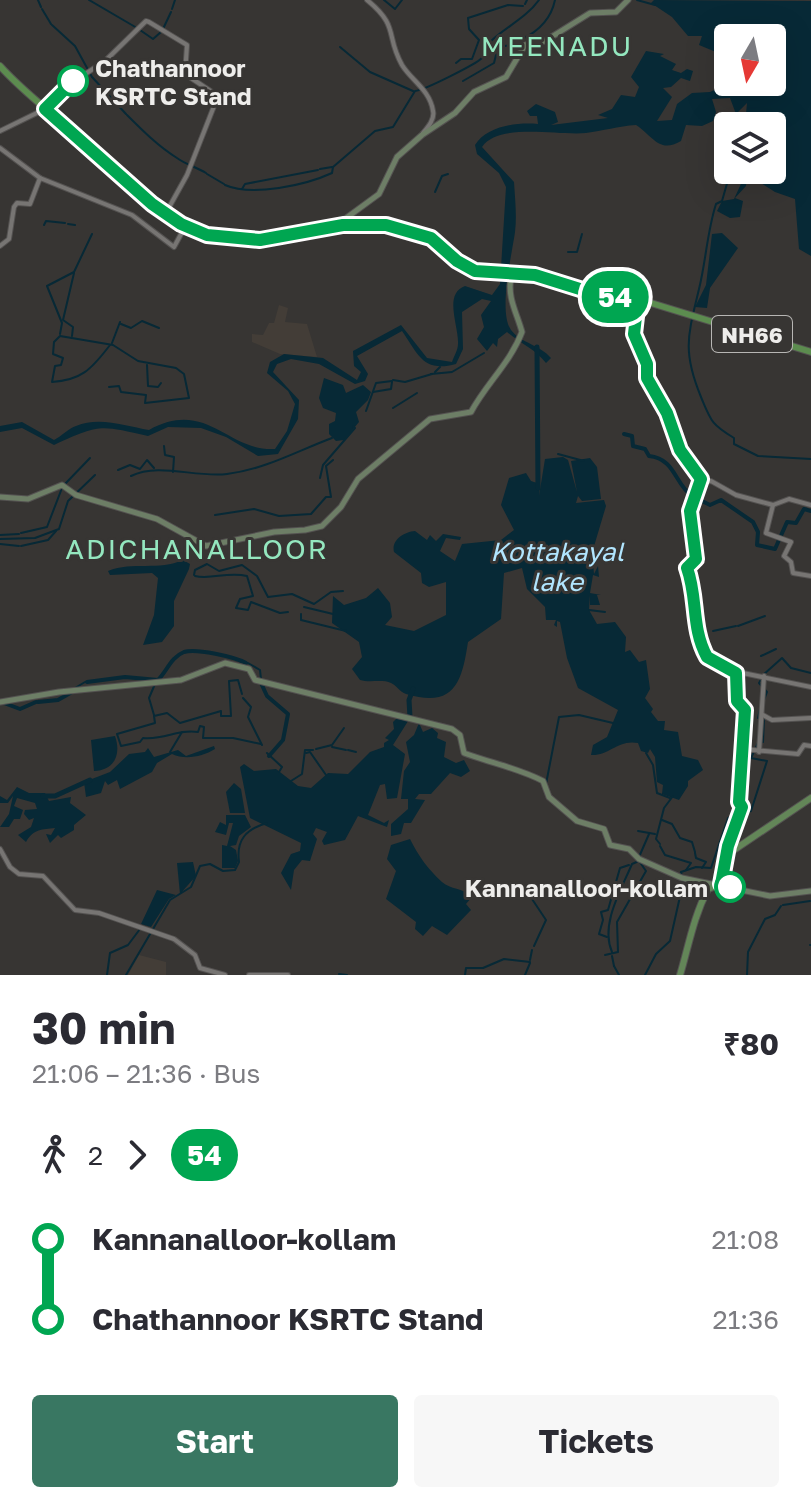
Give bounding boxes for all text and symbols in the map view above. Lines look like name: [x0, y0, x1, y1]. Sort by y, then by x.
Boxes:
north arrow: [714, 24, 786, 96]
map controls: [714, 24, 786, 184]
district label: MEENADU: [481, 29, 633, 62]
place label: Chathannoor KSRTC Stand: [95, 53, 251, 110]
marker: Chathannoor KSRTC Stand: [58, 66, 88, 96]
button: layers: [714, 112, 786, 184]
line badge: 54: [579, 271, 651, 323]
text: 54: [598, 280, 632, 313]
road number: NH66: [712, 316, 792, 352]
district label: ADICHANALLOOR: [65, 532, 329, 565]
water label: Kottakayal lake: [490, 536, 625, 597]
marker: Kannanalloor-kollam: [715, 872, 745, 902]
place label: Kannanalloor-kollam: [465, 873, 708, 902]
text: 30 min: [32, 1001, 176, 1054]
text: ₹80: [723, 1026, 779, 1062]
text: 21:06 – 21:36 · Bus: [32, 1058, 260, 1089]
icon: walk: [32, 1133, 76, 1177]
icon: forward: [115, 1133, 159, 1177]
text: 54: [187, 1138, 222, 1171]
text: 2: [88, 1140, 103, 1171]
text: Kannanalloor-kollam: [92, 1221, 396, 1257]
text: 21:08: [712, 1224, 779, 1255]
text: Chathannoor KSRTC Stand: [92, 1301, 484, 1337]
text: 21:36: [713, 1304, 779, 1335]
button: Start: [32, 1395, 398, 1487]
button: Tickets: [414, 1395, 779, 1487]

